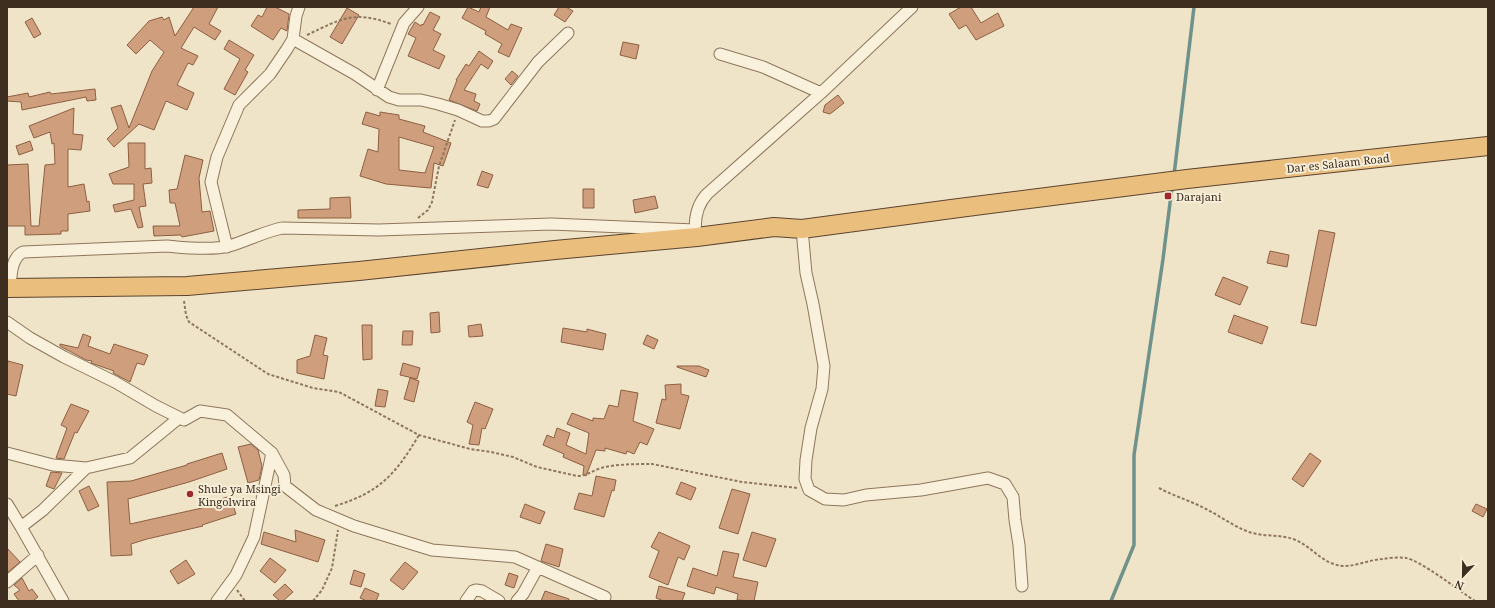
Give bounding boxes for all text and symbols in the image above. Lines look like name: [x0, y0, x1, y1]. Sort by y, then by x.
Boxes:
street label: Dar es Salaam Road: [1286, 150, 1391, 176]
place label: Darajani: [1176, 189, 1222, 204]
marker: Darajani: [1163, 191, 1173, 201]
place label: Shule ya Msingi Kingolwira: [198, 481, 281, 509]
marker: Shule ya Msingi Kingolwira: [185, 489, 195, 499]
north arrow: [1443, 556, 1483, 596]
text: N: [1452, 577, 1466, 594]

